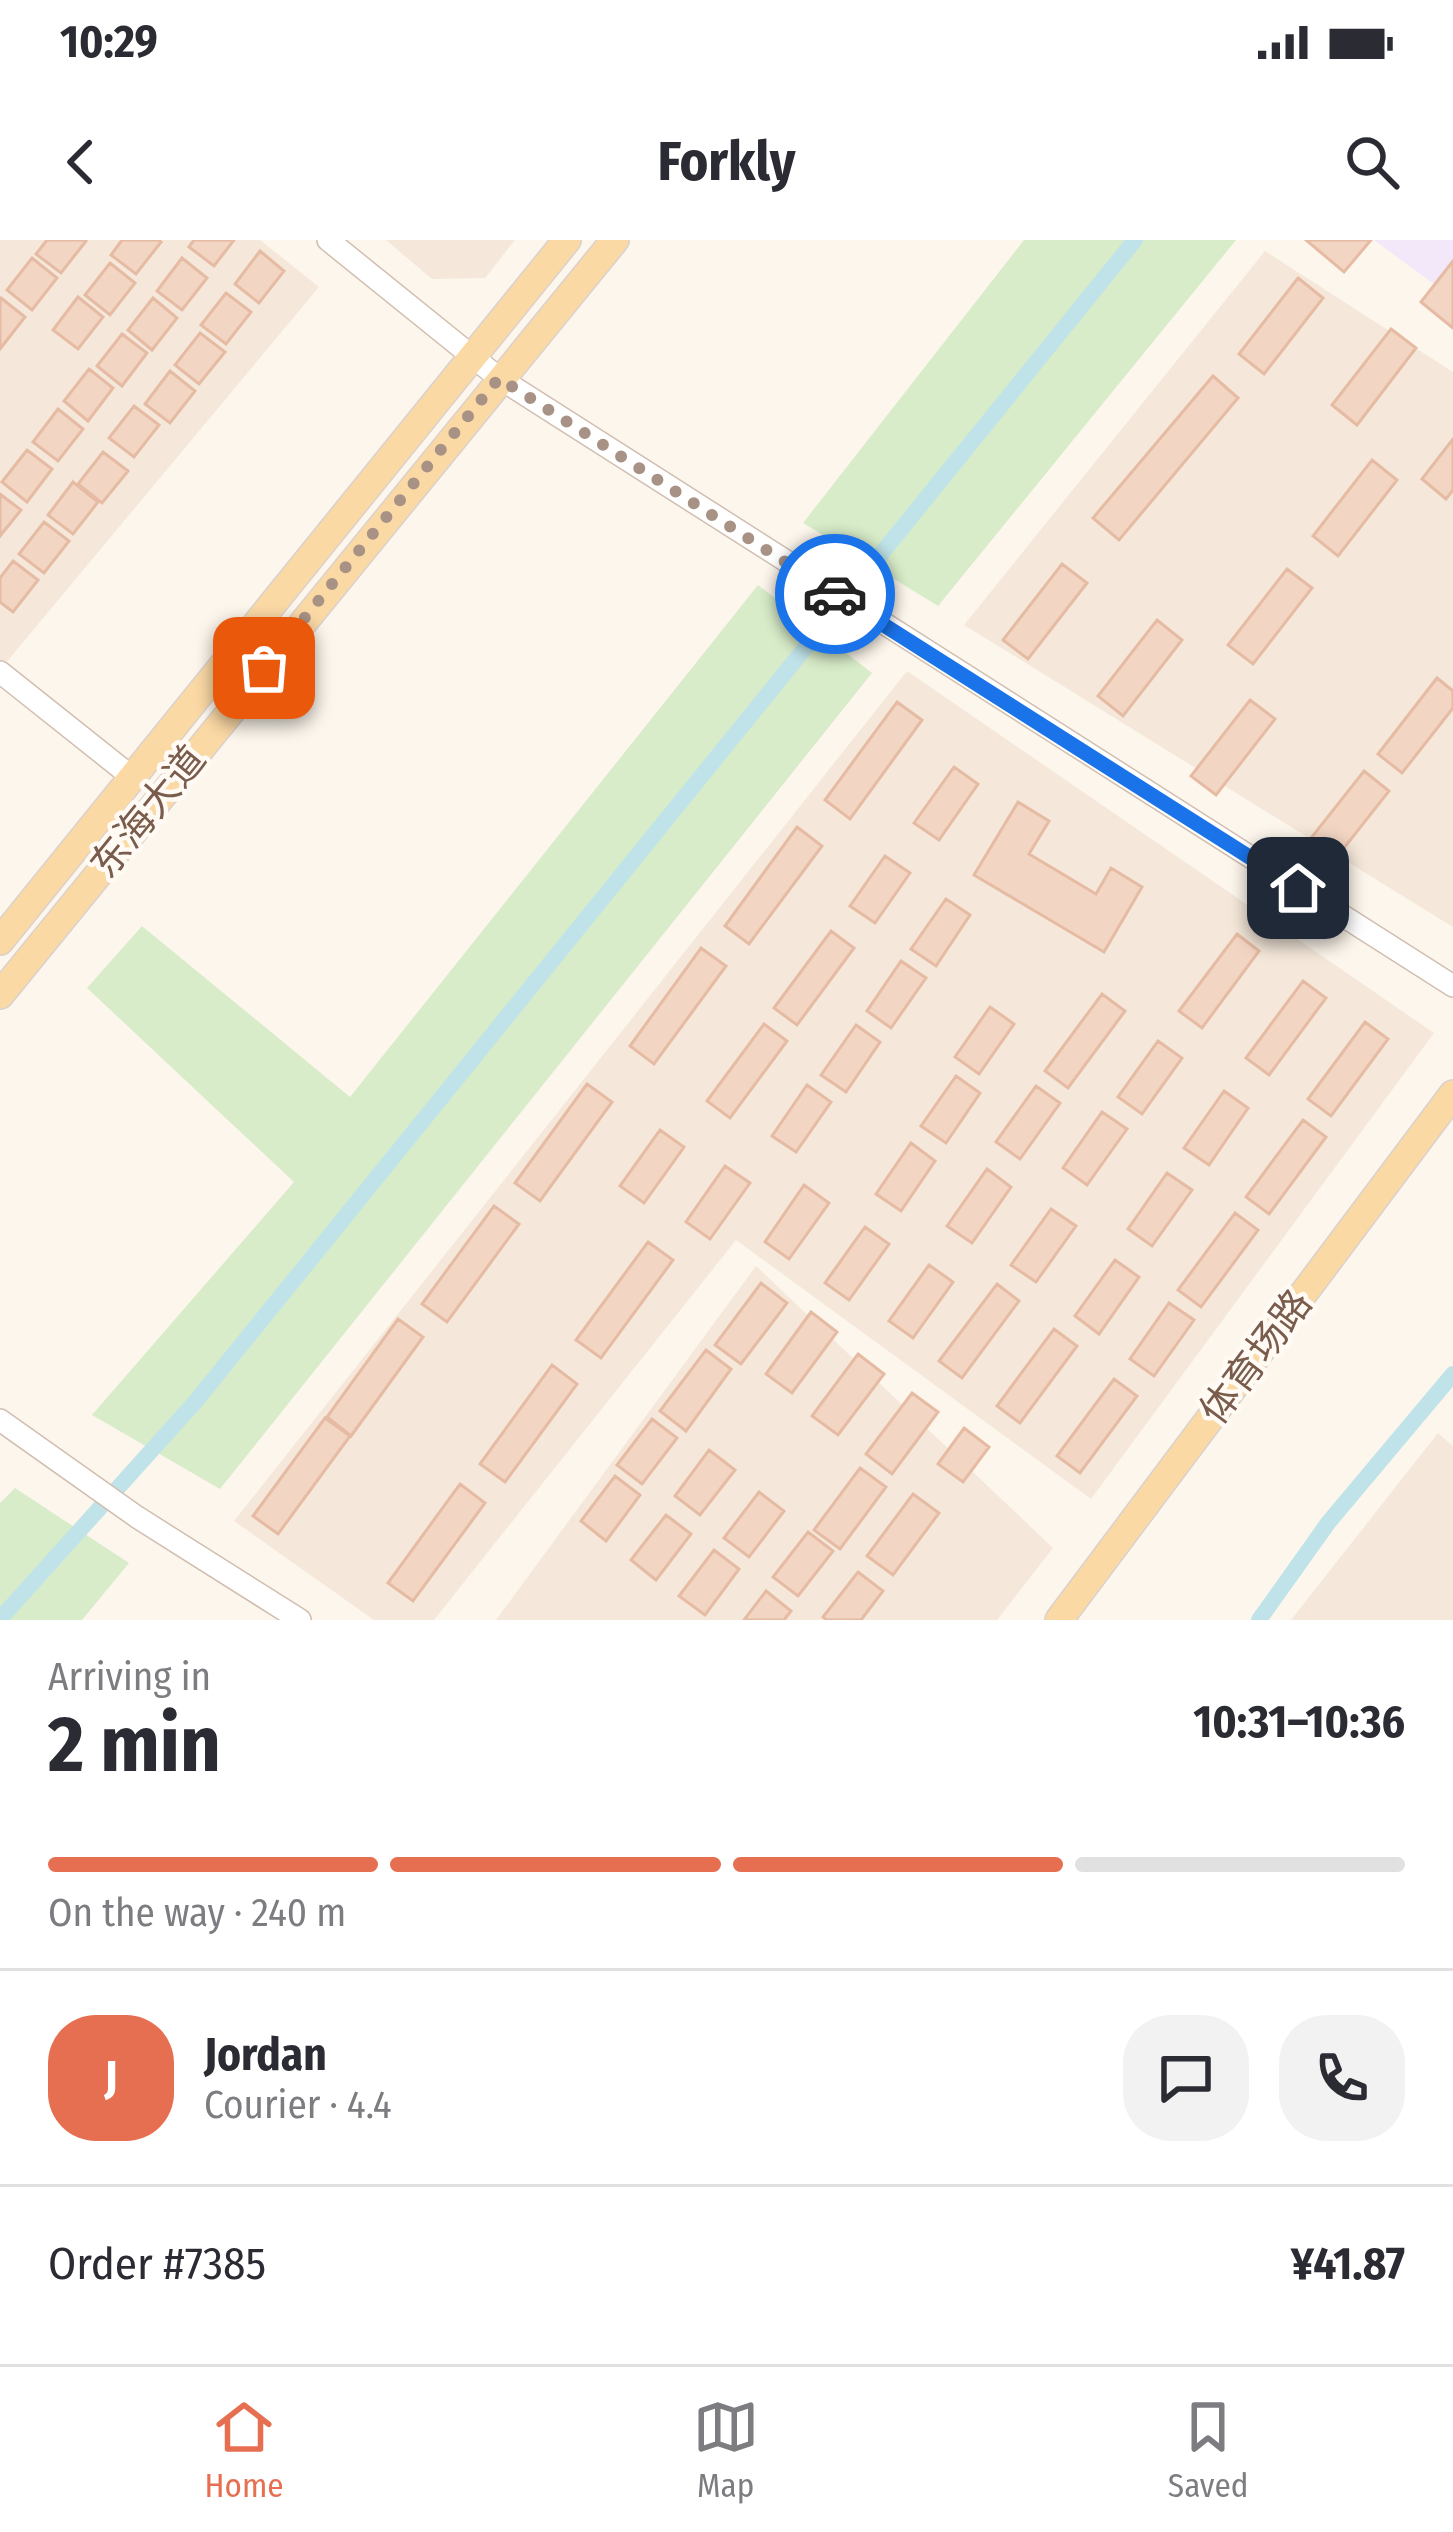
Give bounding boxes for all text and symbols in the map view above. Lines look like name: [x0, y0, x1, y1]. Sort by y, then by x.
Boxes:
text: 10:29: [60, 15, 158, 69]
icon: back: [48, 129, 114, 195]
icon: search: [1339, 129, 1405, 195]
text: Forkly: [658, 130, 795, 194]
courier: [775, 534, 895, 654]
icon: car: [802, 561, 868, 627]
pin: [213, 617, 315, 719]
icon: bag: [231, 635, 297, 701]
street label: 东海大道: [81, 737, 215, 887]
pin: [1247, 837, 1349, 939]
icon: home: [1265, 855, 1331, 921]
street label: 体育场路: [1191, 1281, 1321, 1433]
text: Arriving in: [48, 1654, 211, 1700]
text: 10:31–10:36: [1193, 1695, 1405, 1749]
text: 2 min: [48, 1698, 221, 1792]
text: On the way · 240 m: [48, 1890, 346, 1936]
button: chat: [1123, 2015, 1249, 2141]
button: phone: [1279, 2015, 1405, 2141]
text: Jordan: [204, 2028, 327, 2082]
text: J: [104, 2051, 118, 2105]
text: Courier · 4.4: [204, 2082, 392, 2128]
text: Order #7385: [48, 2237, 266, 2291]
text: ¥41.87: [1291, 2237, 1405, 2291]
tab: Home: [205, 2394, 284, 2506]
tab: Map: [693, 2394, 759, 2506]
tab: Saved: [1168, 2394, 1248, 2506]

